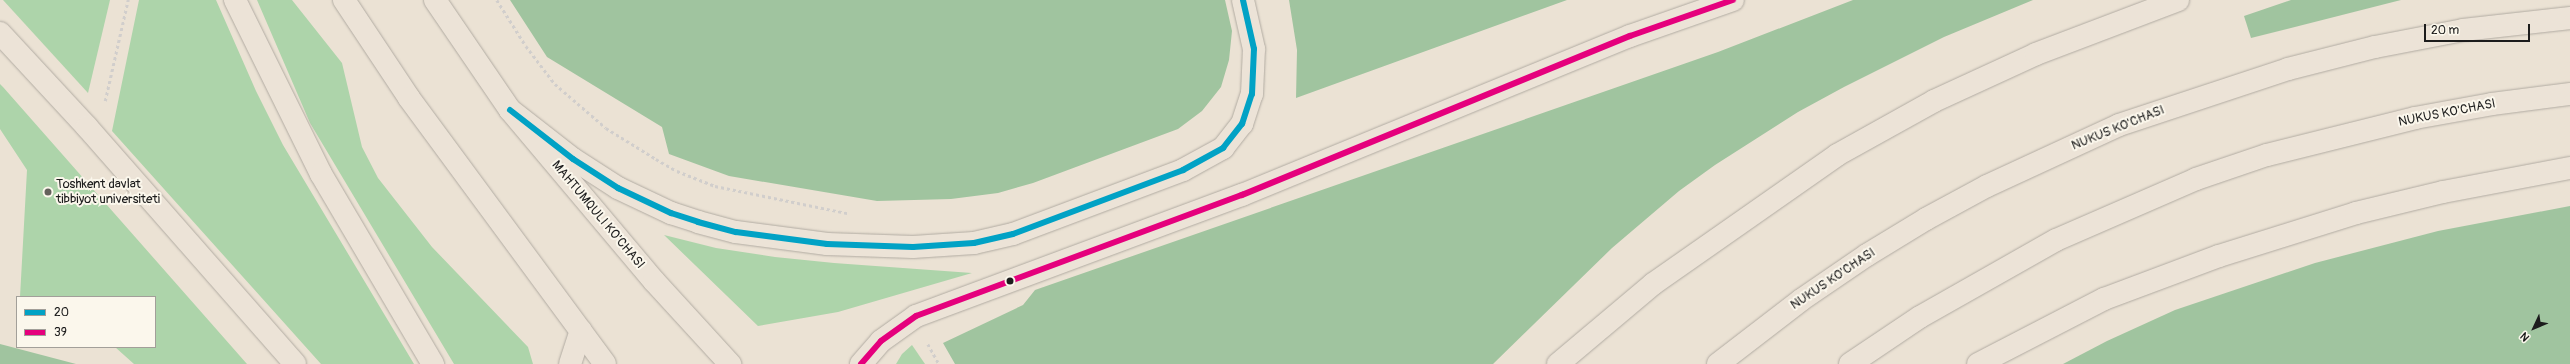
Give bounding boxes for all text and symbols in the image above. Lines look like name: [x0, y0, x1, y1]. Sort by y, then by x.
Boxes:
scale bar: [2426, 16, 2532, 42]
text: 20 m: [2431, 23, 2459, 38]
street label: NUKUS KO'CHASI: [2397, 96, 2497, 130]
street label: NUKUS KO'CHASI: [2069, 102, 2167, 154]
street label: MAHTUMQULI KO'CHASI: [548, 158, 648, 272]
place label: Toshkent davlat tibbiyot universiteti: [56, 177, 160, 208]
marker: Toshkent davlat tibbiyot universiteti: [43, 187, 53, 197]
street label: NUKUS KO'CHASI: [1788, 245, 1878, 313]
unlabelled marker: [1005, 276, 1015, 286]
legend: [16, 296, 156, 348]
text: 20: [54, 305, 69, 320]
north arrow: [2514, 308, 2554, 348]
text: 39: [54, 325, 67, 340]
text: N: [2518, 329, 2532, 344]

